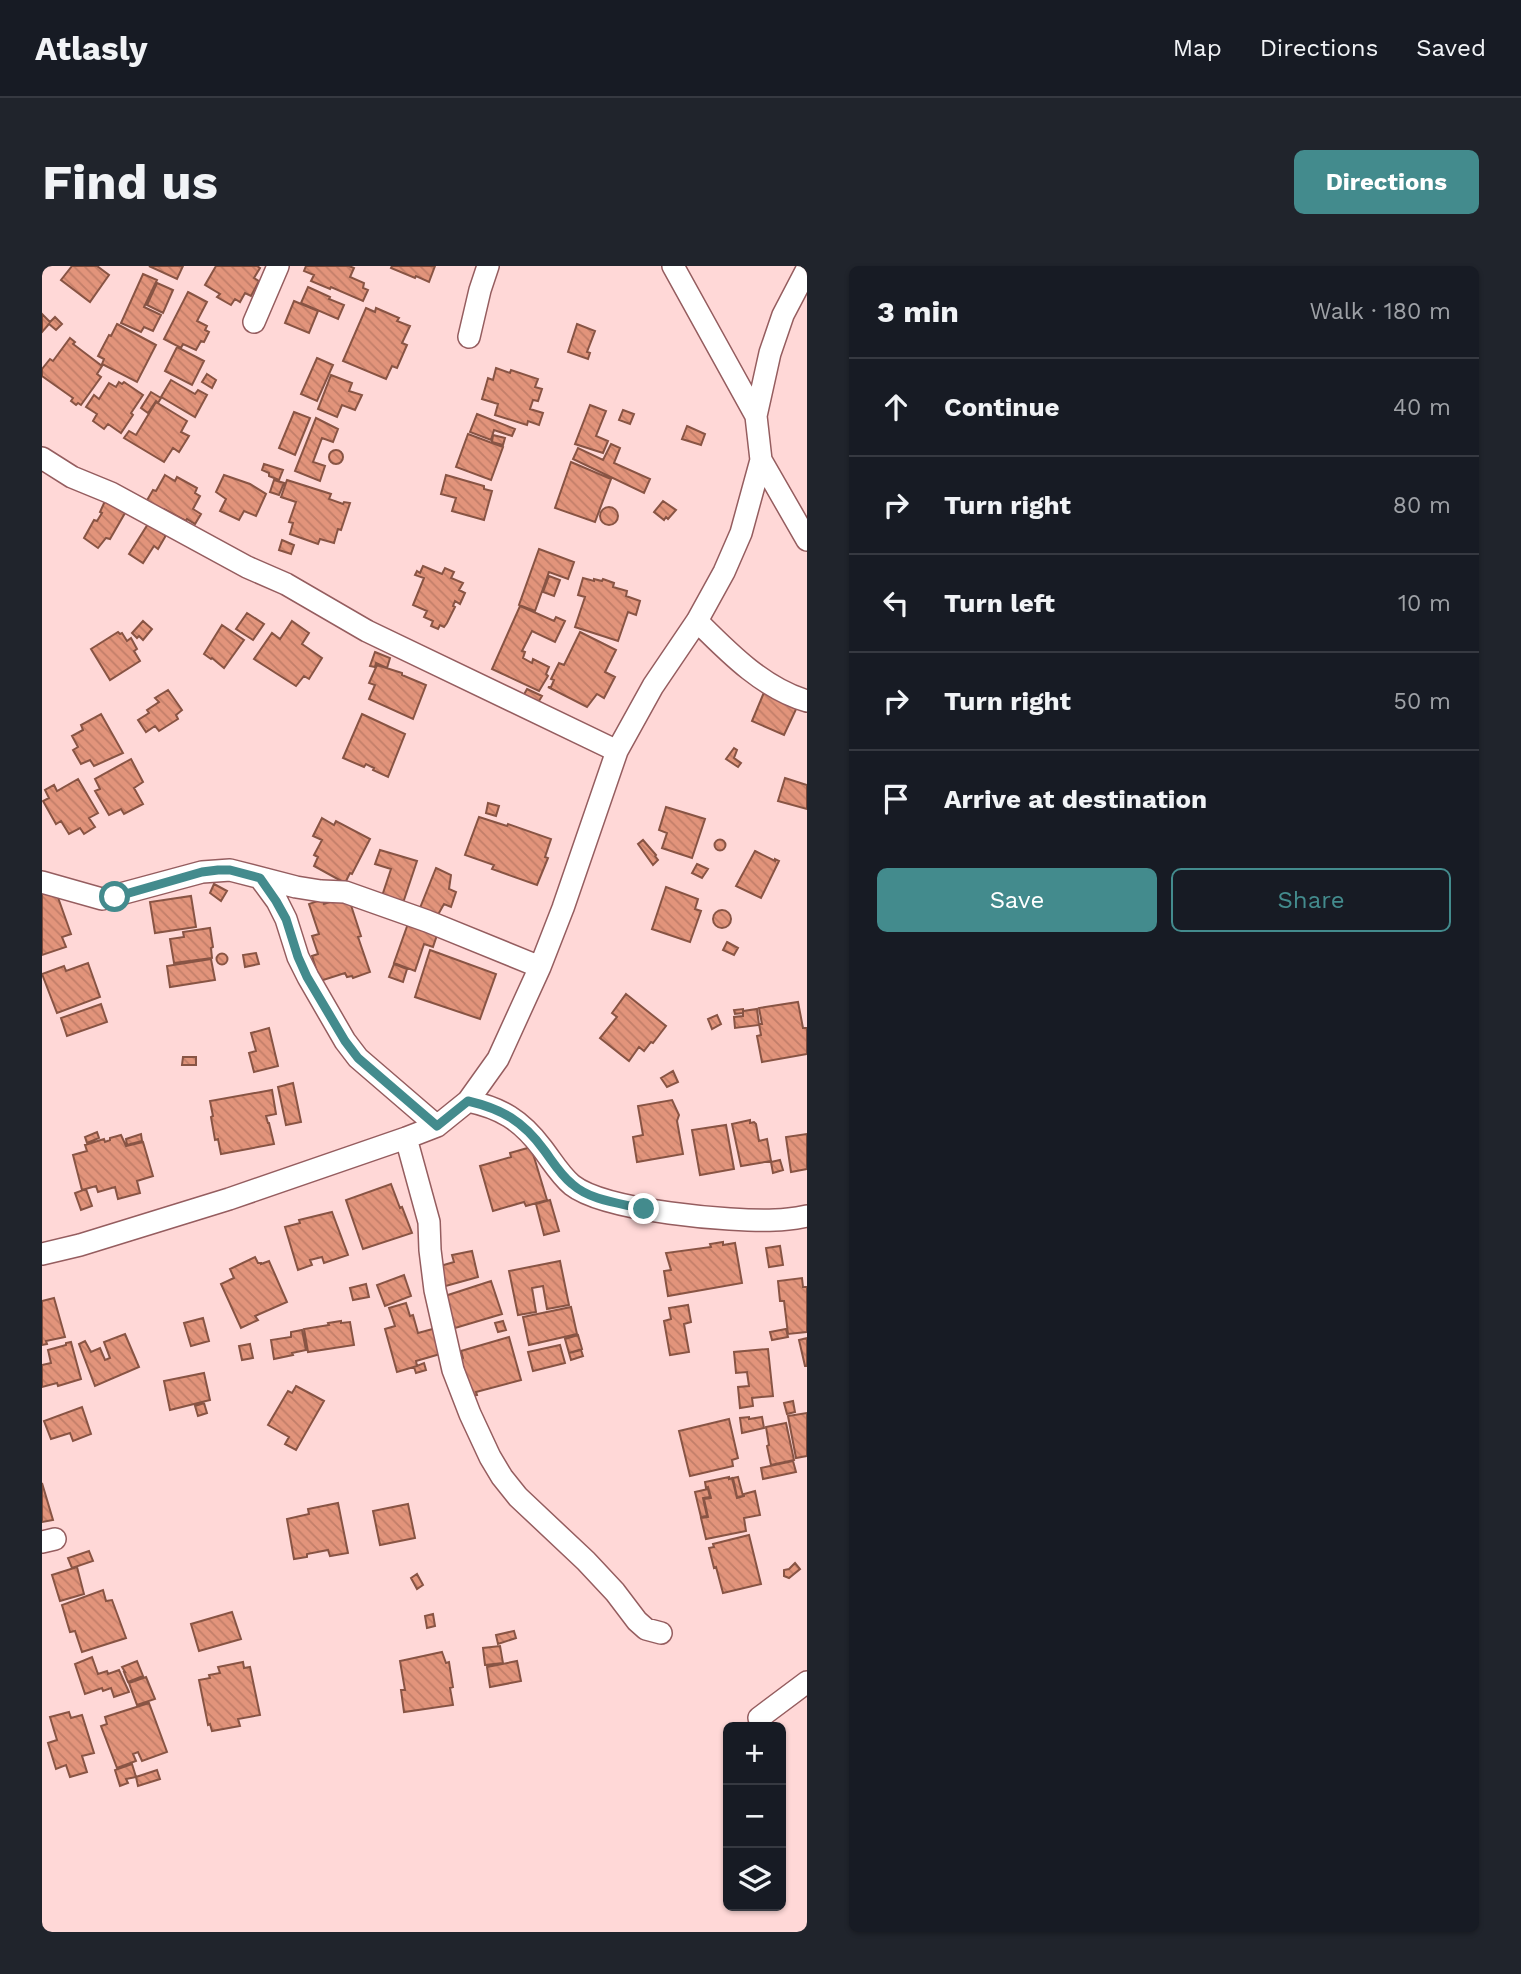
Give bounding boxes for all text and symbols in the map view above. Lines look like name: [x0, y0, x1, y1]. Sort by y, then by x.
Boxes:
text: Atlasly: [35, 29, 147, 68]
text: Map: [1173, 34, 1222, 62]
text: Directions: [1260, 34, 1378, 62]
text: Saved: [1416, 34, 1486, 62]
button: Directions: [1294, 150, 1479, 214]
text: Find us: [42, 153, 218, 211]
text: 3 min: [877, 294, 959, 329]
text: Walk · 180 m: [1310, 298, 1451, 325]
icon: ahead: [877, 388, 915, 426]
text: Continue: [944, 392, 1060, 422]
text: 40 m: [1393, 394, 1451, 421]
icon: right: [877, 486, 915, 524]
text: Turn right: [944, 490, 1071, 520]
text: 80 m: [1393, 492, 1451, 519]
icon: left: [877, 584, 915, 622]
text: Turn left: [944, 588, 1055, 618]
text: 10 m: [1398, 590, 1451, 617]
icon: right: [877, 682, 915, 720]
text: Turn right: [944, 686, 1071, 716]
text: 50 m: [1394, 688, 1451, 715]
icon: arrive: [877, 780, 915, 818]
text: Arrive at destination: [944, 784, 1207, 814]
button: Save: [877, 868, 1157, 932]
button: Share: [1171, 868, 1451, 932]
route start: [99, 881, 130, 912]
route end: [628, 1193, 659, 1224]
map controls: [723, 1722, 786, 1911]
button: +: [723, 1722, 786, 1785]
button: −: [723, 1785, 786, 1848]
button: layers: [723, 1848, 786, 1911]

